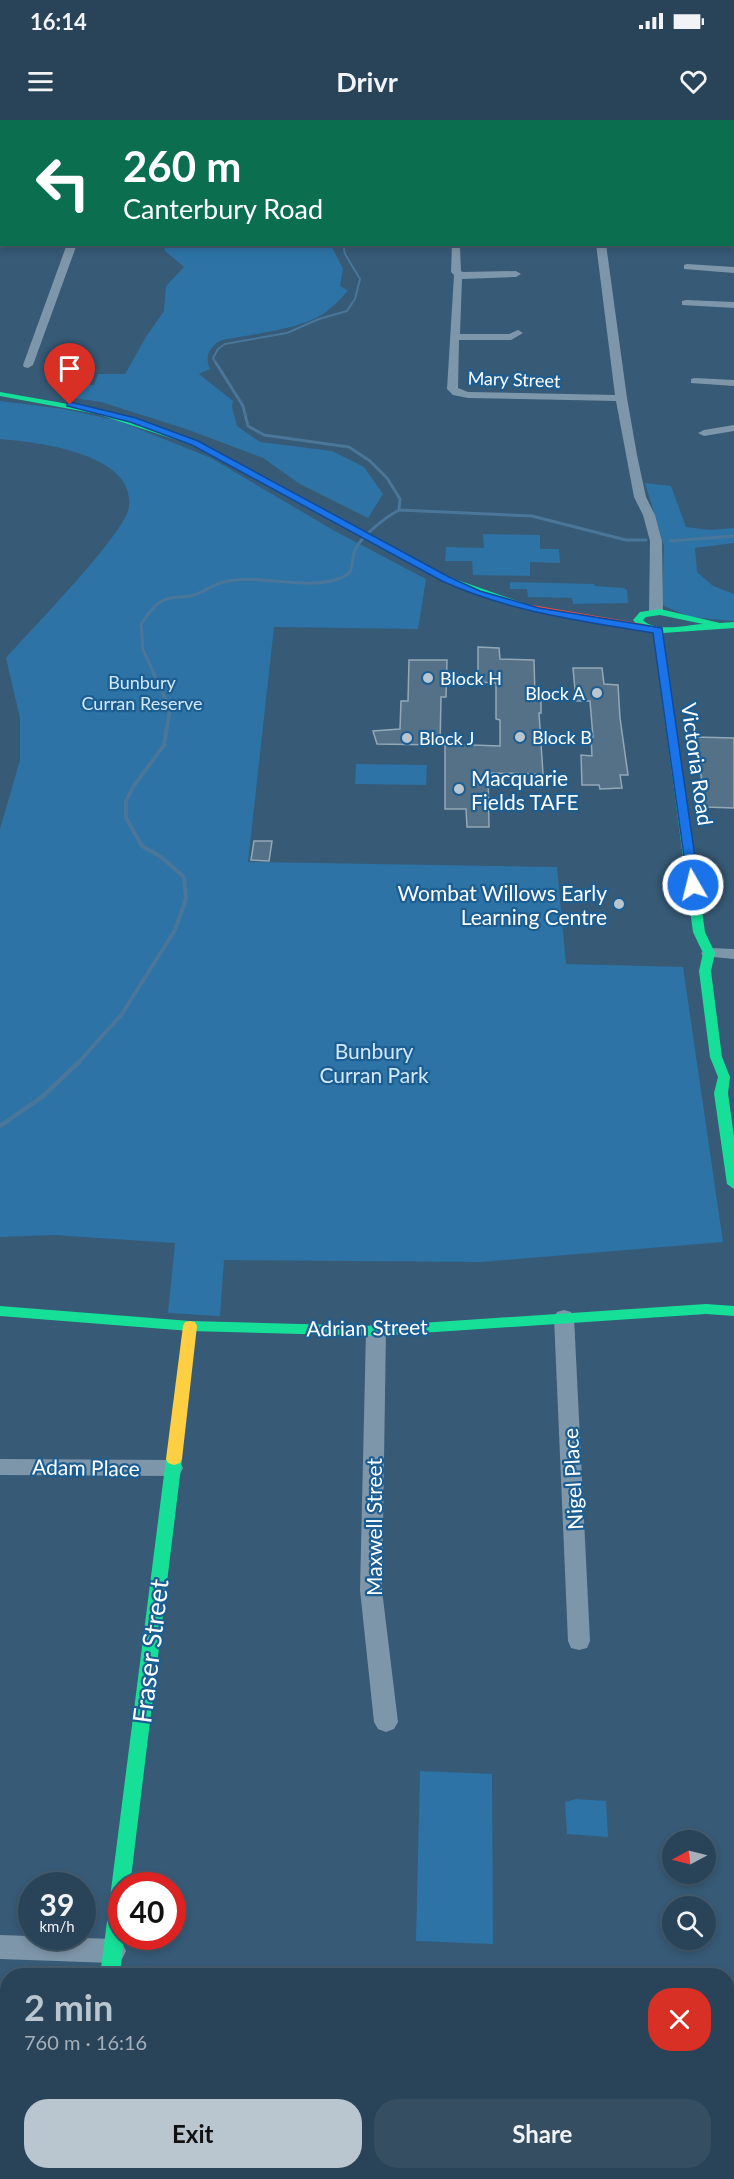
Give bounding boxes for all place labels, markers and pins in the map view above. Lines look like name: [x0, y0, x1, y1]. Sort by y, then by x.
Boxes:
pin: [44, 343, 95, 405]
place label: Block H: [440, 667, 502, 689]
marker: Block H: [421, 671, 435, 685]
place label: Block A: [525, 682, 586, 704]
marker: Block A: [590, 686, 604, 700]
place label: Block B: [532, 726, 592, 748]
place label: Block J: [419, 727, 474, 749]
marker: Block B: [513, 730, 527, 744]
marker: Block J: [400, 731, 414, 745]
place label: Macquarie Fields TAFE: [471, 765, 579, 814]
marker: Macquarie Fields TAFE: [452, 782, 466, 796]
place label: Wombat Willows Early Learning Centre: [397, 880, 607, 929]
marker: Wombat Willows Early Learning Centre: [612, 897, 626, 911]

